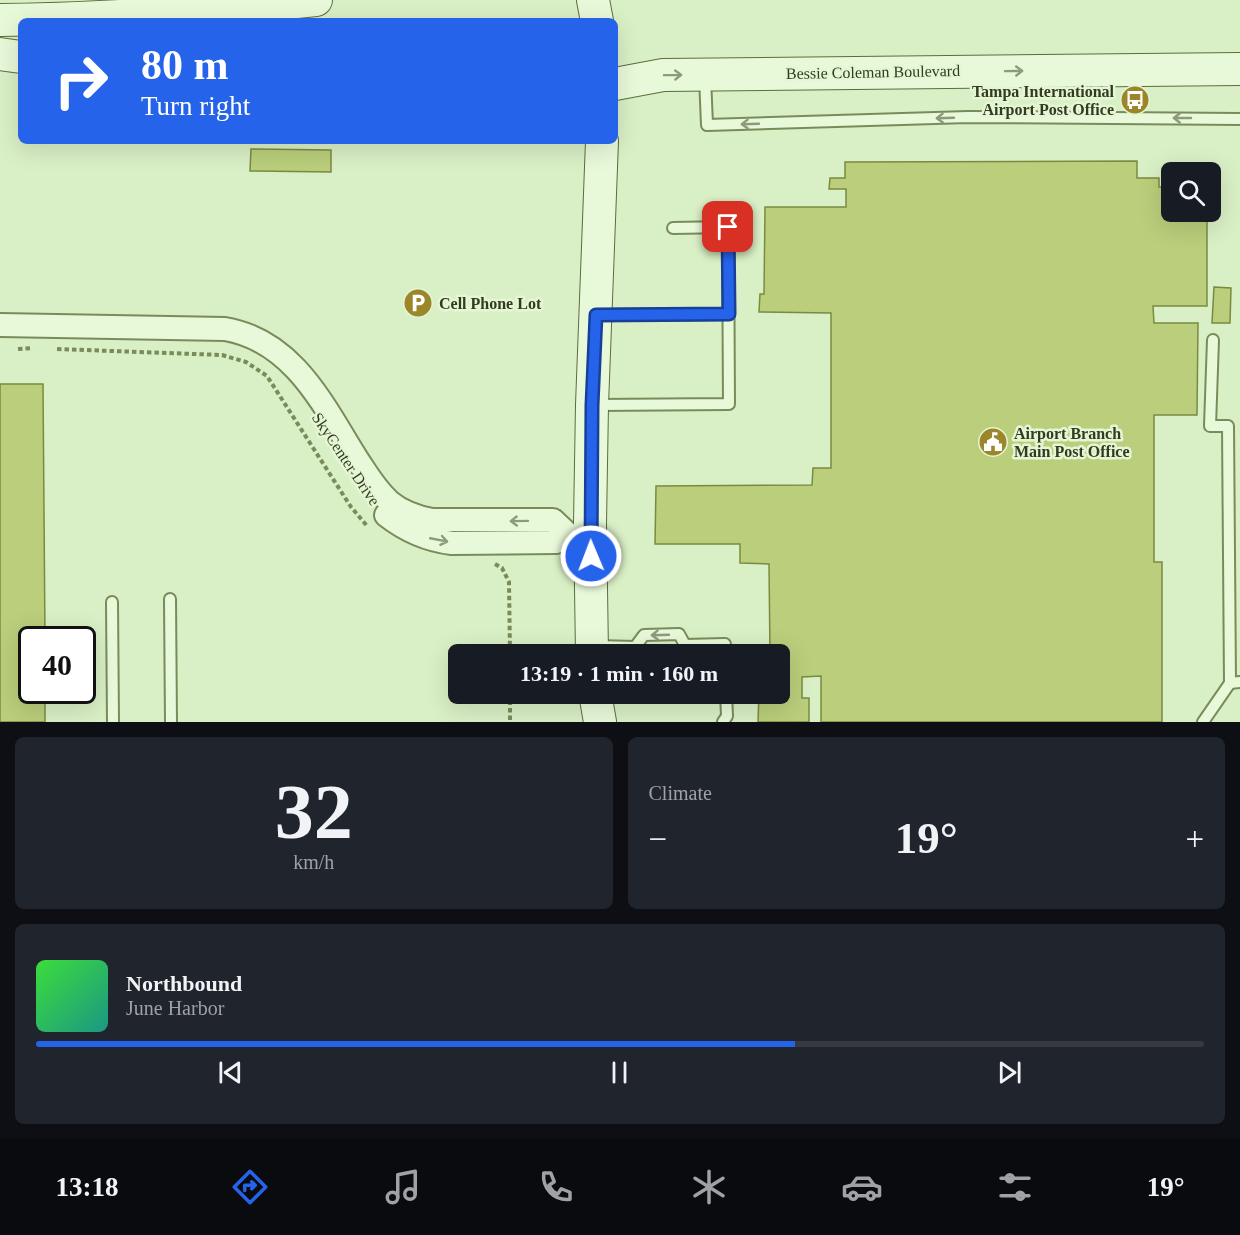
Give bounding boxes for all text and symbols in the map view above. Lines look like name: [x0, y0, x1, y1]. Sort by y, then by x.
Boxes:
icon: right: [42, 42, 120, 120]
text: 80 m: [141, 42, 229, 88]
street label: Bessie Coleman Boulevard: [786, 62, 960, 82]
one-way arrow: [1003, 65, 1023, 77]
one-way arrow: [662, 69, 682, 81]
place label: Tampa International Airport Post Office: [972, 83, 1115, 119]
bus stop icon: Tampa International Airport Post Office: [1119, 84, 1151, 116]
text: Turn right: [141, 91, 250, 121]
one-way arrow: [935, 112, 955, 123]
one-way arrow: [1172, 113, 1192, 124]
one-way arrow: [740, 118, 760, 130]
map controls: [1161, 162, 1221, 222]
button: search: [1161, 162, 1221, 222]
pin: [702, 201, 753, 252]
icon: arrive: [711, 210, 744, 243]
parking icon: Cell Phone Lot: [402, 287, 434, 319]
place label: Cell Phone Lot: [439, 295, 542, 312]
street label: SkyCenter Drive: [308, 409, 383, 509]
place label: Airport Branch Main Post Office: [1014, 425, 1130, 460]
public building icon: Airport Branch Main Post Office: [977, 426, 1009, 458]
one-way arrow: [510, 515, 530, 526]
position arrow: [559, 524, 623, 588]
one-way arrow: [429, 535, 448, 546]
speed limit sign: 40: [18, 626, 96, 704]
one-way arrow: [651, 629, 671, 640]
text: 13:19 · 1 min · 160 m: [520, 661, 718, 686]
text: 32: [275, 768, 353, 855]
text: Climate: [649, 782, 712, 804]
text: 19°: [895, 813, 958, 863]
text: −: [649, 821, 667, 857]
text: +: [1185, 821, 1204, 857]
text: km/h: [293, 851, 334, 873]
text: Northbound: [126, 971, 242, 996]
text: June Harbor: [126, 997, 224, 1019]
icon: previous: [214, 1056, 247, 1089]
icon: pause: [603, 1056, 636, 1089]
icon: next: [993, 1056, 1026, 1089]
icon: directions: [229, 1166, 271, 1208]
icon: music: [382, 1166, 424, 1208]
icon: phone: [535, 1166, 577, 1208]
icon: climate: [688, 1166, 730, 1208]
icon: car: [841, 1166, 883, 1208]
icon: filters: [994, 1166, 1036, 1208]
text: 13:18: [55, 1172, 118, 1202]
text: 19°: [1147, 1172, 1184, 1202]

